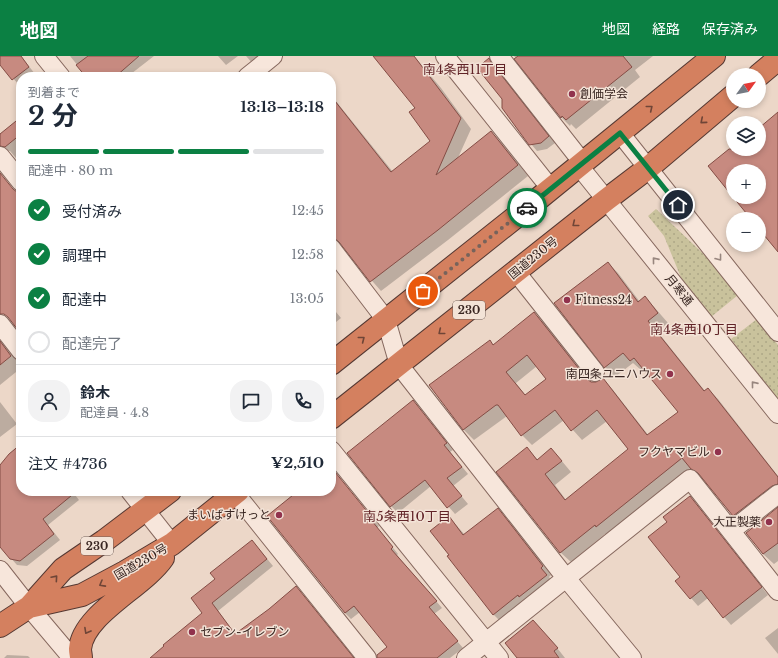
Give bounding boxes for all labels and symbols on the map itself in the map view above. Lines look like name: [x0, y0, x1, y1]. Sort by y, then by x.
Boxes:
district label: 南4条西11丁目: [423, 61, 507, 78]
north arrow: [726, 68, 766, 108]
place label: 創価学会: [580, 86, 628, 101]
marker: 創価学会: [567, 89, 577, 99]
one-way arrow: [646, 106, 653, 113]
one-way arrow: [700, 117, 708, 124]
courier: [507, 188, 547, 228]
pin: [661, 188, 695, 222]
one-way arrow: [573, 220, 580, 227]
street label: 国道230号: [505, 233, 560, 282]
one-way arrow: [715, 253, 722, 260]
one-way arrow: [653, 258, 660, 265]
street label: 月寒通: [662, 271, 697, 308]
pin: [406, 274, 440, 308]
place label: Fitness24: [575, 292, 632, 307]
marker: Fitness24: [562, 295, 572, 305]
road number: 230: [453, 301, 485, 319]
district label: 南4条西10丁目: [650, 321, 738, 338]
one-way arrow: [438, 327, 445, 334]
one-way arrow: [357, 337, 364, 344]
place label: 南四条ユニハウス: [566, 366, 662, 381]
marker: 南四条ユニハウス: [665, 369, 675, 379]
one-way arrow: [751, 381, 758, 388]
place label: フクヤマビル: [638, 444, 710, 459]
marker: フクヤマビル: [713, 447, 723, 457]
place label: まいばすけっと: [187, 507, 271, 522]
district label: 南5条西10丁目: [363, 508, 451, 525]
marker: まいばすけっと: [274, 510, 284, 520]
place label: 大正製薬: [713, 514, 761, 529]
marker: 大正製薬: [764, 517, 774, 527]
road number: 230: [81, 537, 113, 555]
street label: 国道230号: [111, 540, 170, 583]
one-way arrow: [50, 575, 57, 582]
one-way arrow: [99, 580, 106, 587]
place label: セブン-イレブン: [200, 624, 290, 639]
one-way arrow: [84, 627, 92, 634]
marker: セブン-イレブン: [187, 627, 197, 637]

